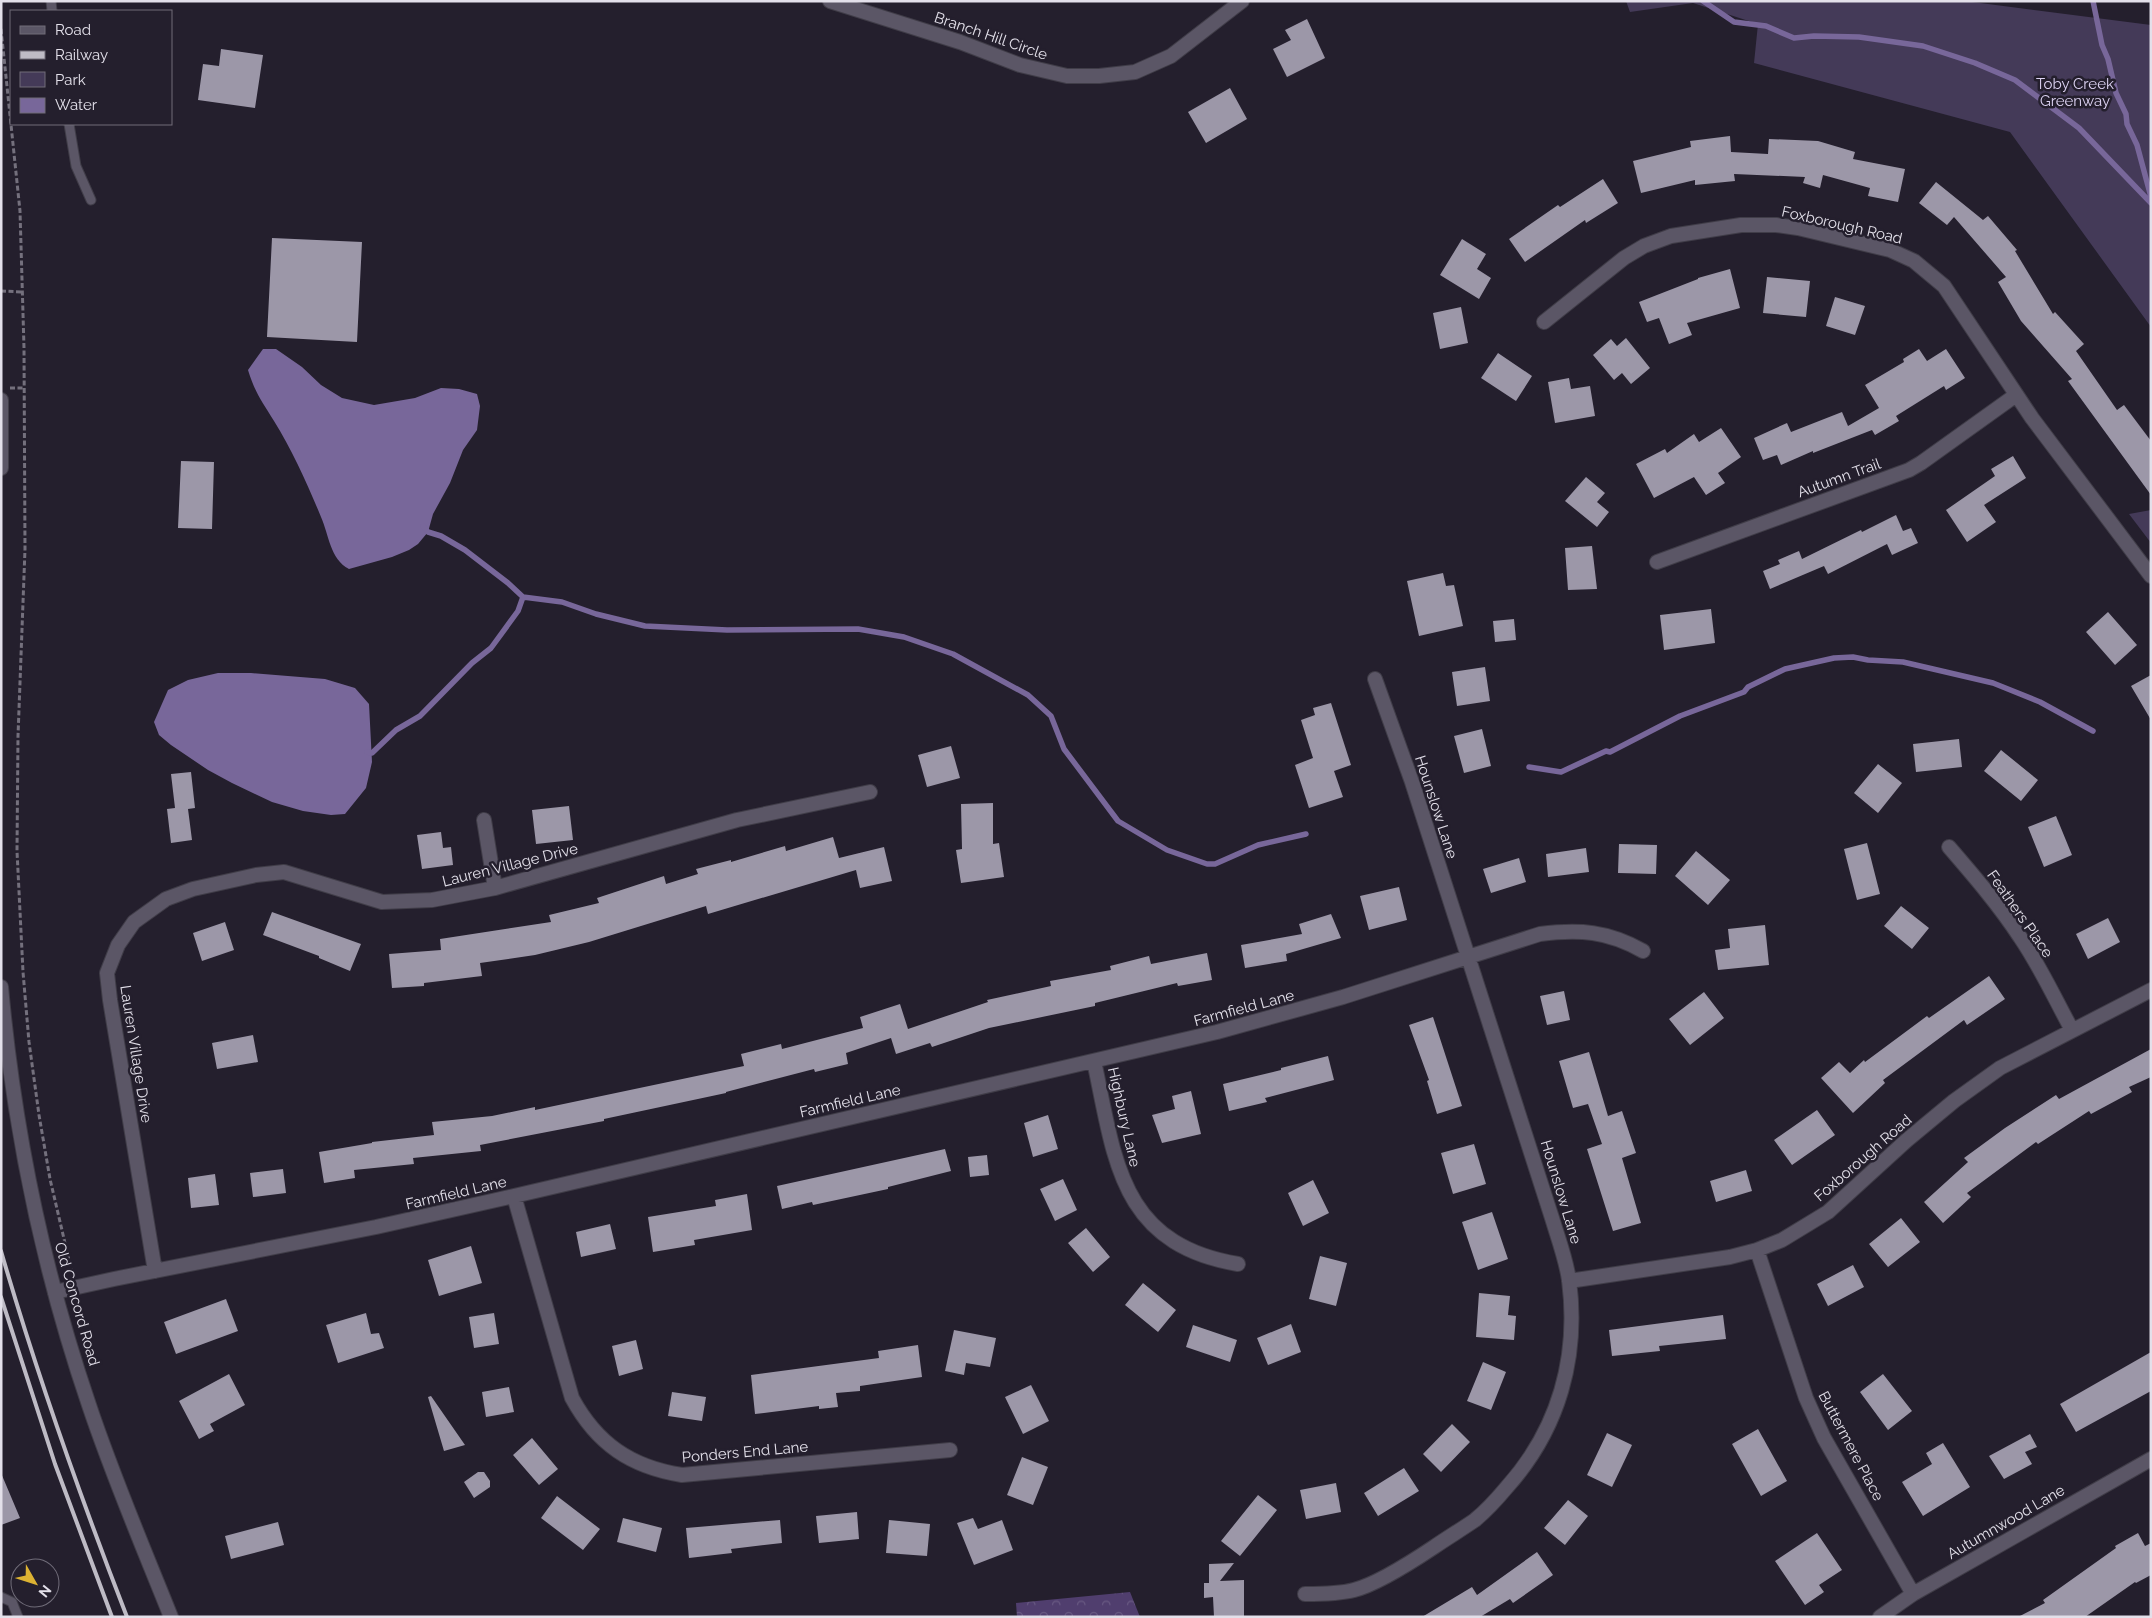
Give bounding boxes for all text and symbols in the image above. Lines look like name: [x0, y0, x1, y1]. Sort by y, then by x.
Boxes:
street label: Branch Hill Circle: [932, 8, 1050, 64]
legend: [10, 10, 172, 125]
text: Road: [55, 21, 91, 39]
text: Railway: [55, 46, 108, 64]
text: Park: [55, 71, 86, 89]
park label: Toby Creek Greenway: [2036, 75, 2114, 110]
text: Water: [55, 96, 98, 114]
street label: Foxborough Road: [1780, 202, 1904, 248]
street label: Autumn Trail: [1795, 454, 1884, 501]
street label: Hounslow Lane: [1411, 753, 1461, 861]
street label: Lauren Village Drive: [440, 839, 580, 891]
street label: Feathers Place: [1983, 867, 2057, 961]
street label: Lauren Village Drive: [116, 984, 156, 1124]
street label: Farmfield Lane: [1192, 986, 1296, 1030]
street label: Highbury Lane: [1104, 1065, 1144, 1169]
street label: Farmfield Lane: [798, 1081, 902, 1121]
street label: Foxborough Road: [1811, 1111, 1915, 1205]
street label: Hounslow Lane: [1537, 1138, 1585, 1246]
street label: Farmfield Lane: [404, 1173, 508, 1213]
street label: Old Concord Road: [51, 1240, 103, 1368]
street label: Buttermere Place: [1814, 1388, 1888, 1504]
street label: Ponders End Lane: [681, 1437, 809, 1466]
street label: Autumnwood Lane: [1944, 1481, 2068, 1563]
north arrow: [10, 1558, 60, 1608]
text: N: [36, 1582, 55, 1600]

